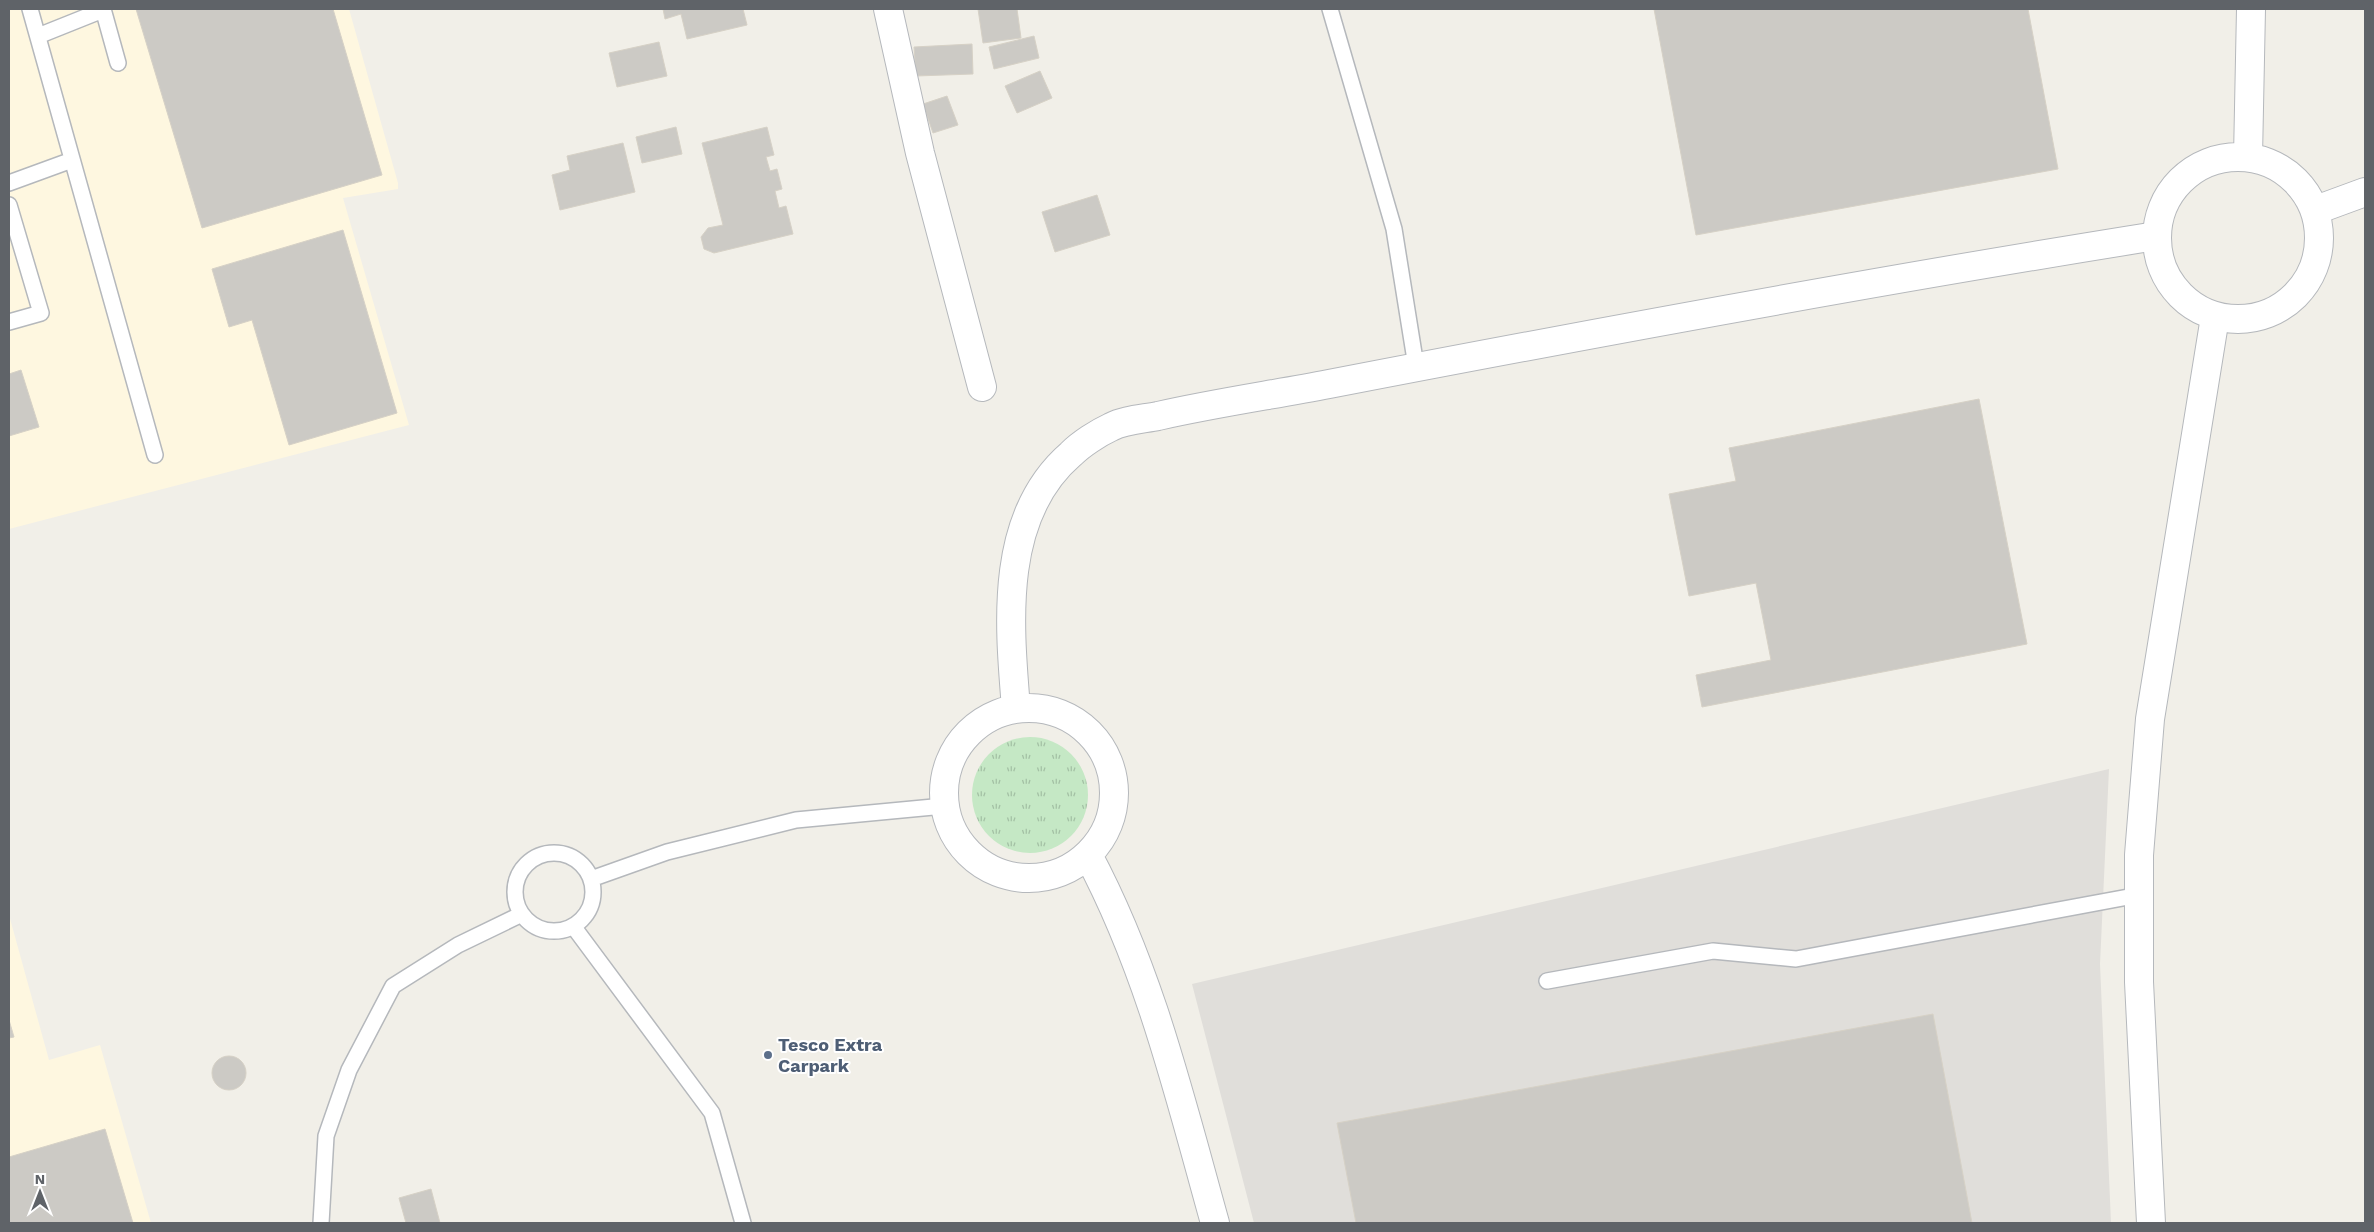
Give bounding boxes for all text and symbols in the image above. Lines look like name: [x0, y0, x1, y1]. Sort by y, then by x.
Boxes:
place label: Tesco Extra Carpark: [778, 1034, 883, 1076]
marker: Tesco Extra Carpark: [762, 1049, 774, 1061]
north arrow: [15, 1167, 65, 1217]
text: N: [35, 1171, 45, 1187]

